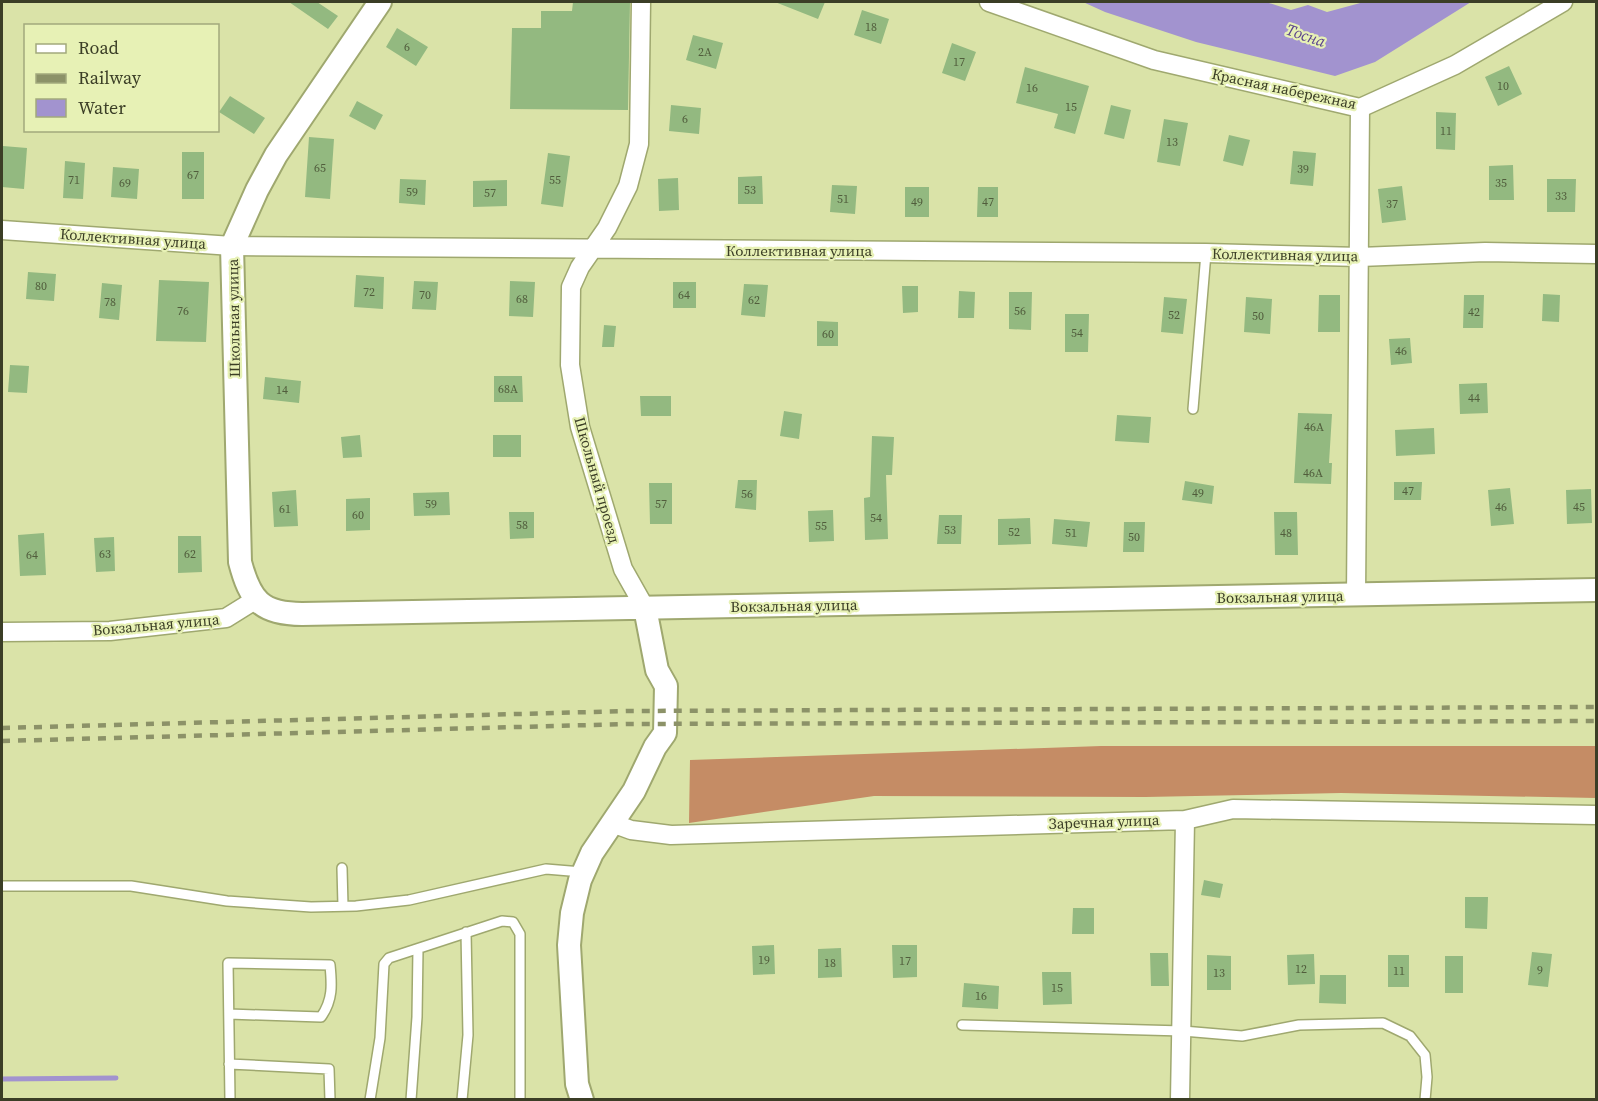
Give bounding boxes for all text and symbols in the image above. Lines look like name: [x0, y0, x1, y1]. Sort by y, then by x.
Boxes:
water label: Тосна: [1283, 18, 1329, 52]
house number: 18: [865, 19, 877, 35]
legend: [24, 24, 219, 132]
text: Road: [78, 35, 119, 60]
house number: 6: [404, 39, 410, 55]
house number: 2А: [698, 44, 712, 60]
house number: 17: [953, 54, 965, 70]
street label: Красная набережная: [1210, 63, 1358, 114]
text: Railway: [78, 65, 142, 90]
house number: 10: [1497, 78, 1509, 94]
house number: 16: [1026, 80, 1038, 96]
text: Water: [78, 95, 126, 120]
house number: 15: [1065, 99, 1077, 115]
house number: 6: [682, 111, 688, 127]
house number: 11: [1440, 123, 1452, 139]
house number: 13: [1166, 134, 1178, 150]
house number: 65: [314, 160, 326, 176]
house number: 39: [1297, 161, 1309, 177]
house number: 67: [187, 167, 199, 183]
house number: 71: [68, 172, 80, 188]
house number: 55: [549, 172, 561, 188]
house number: 69: [119, 175, 131, 191]
house number: 35: [1495, 175, 1507, 191]
house number: 53: [744, 182, 756, 198]
house number: 59: [406, 184, 418, 200]
house number: 57: [484, 185, 496, 201]
house number: 33: [1555, 188, 1567, 204]
house number: 51: [837, 191, 849, 207]
house number: 49: [911, 194, 923, 210]
house number: 47: [982, 194, 994, 210]
house number: 37: [1386, 196, 1398, 212]
street label: Коллективная улица: [59, 223, 207, 254]
street label: Коллективная улица: [726, 240, 872, 261]
street label: Коллективная улица: [1212, 243, 1359, 266]
street label: Школьная улица: [222, 258, 245, 377]
house number: 80: [35, 278, 47, 294]
house number: 72: [363, 284, 375, 300]
house number: 70: [419, 287, 431, 303]
house number: 64: [678, 287, 690, 303]
house number: 68: [516, 291, 528, 307]
house number: 62: [748, 292, 760, 308]
house number: 78: [104, 294, 116, 310]
house number: 76: [177, 303, 189, 319]
house number: 56: [1014, 303, 1026, 319]
house number: 42: [1468, 304, 1480, 320]
house number: 52: [1168, 307, 1180, 323]
house number: 50: [1252, 308, 1264, 324]
house number: 54: [1071, 325, 1083, 341]
house number: 60: [822, 326, 834, 342]
house number: 46: [1395, 343, 1407, 359]
house number: 68А: [498, 381, 518, 397]
house number: 14: [276, 382, 288, 398]
house number: 44: [1468, 390, 1480, 406]
street label: Школьный проезд: [569, 414, 626, 546]
house number: 46А: [1304, 419, 1324, 435]
house number: 46А: [1303, 465, 1323, 481]
house number: 47: [1402, 483, 1414, 499]
house number: 49: [1192, 485, 1204, 501]
house number: 56: [741, 486, 753, 502]
house number: 59: [425, 496, 437, 512]
house number: 57: [655, 496, 667, 512]
house number: 46: [1495, 499, 1507, 515]
house number: 45: [1573, 499, 1585, 515]
house number: 61: [279, 501, 291, 517]
house number: 60: [352, 507, 364, 523]
house number: 54: [870, 510, 882, 526]
house number: 58: [516, 517, 528, 533]
house number: 55: [815, 518, 827, 534]
house number: 53: [944, 522, 956, 538]
house number: 52: [1008, 524, 1020, 540]
house number: 51: [1065, 525, 1077, 541]
house number: 48: [1280, 525, 1292, 541]
house number: 50: [1128, 529, 1140, 545]
house number: 63: [99, 546, 111, 562]
house number: 62: [184, 546, 196, 562]
house number: 64: [26, 547, 38, 563]
street label: Вокзальная улица: [1216, 585, 1344, 608]
street label: Вокзальная улица: [730, 594, 858, 617]
street label: Вокзальная улица: [92, 608, 221, 641]
street label: Заречная улица: [1048, 809, 1160, 834]
house number: 19: [758, 952, 770, 968]
house number: 17: [899, 953, 911, 969]
house number: 18: [824, 955, 836, 971]
house number: 12: [1295, 961, 1307, 977]
house number: 9: [1537, 962, 1543, 978]
house number: 11: [1393, 963, 1405, 979]
house number: 13: [1213, 965, 1225, 981]
house number: 15: [1051, 980, 1063, 996]
house number: 16: [975, 988, 987, 1004]

